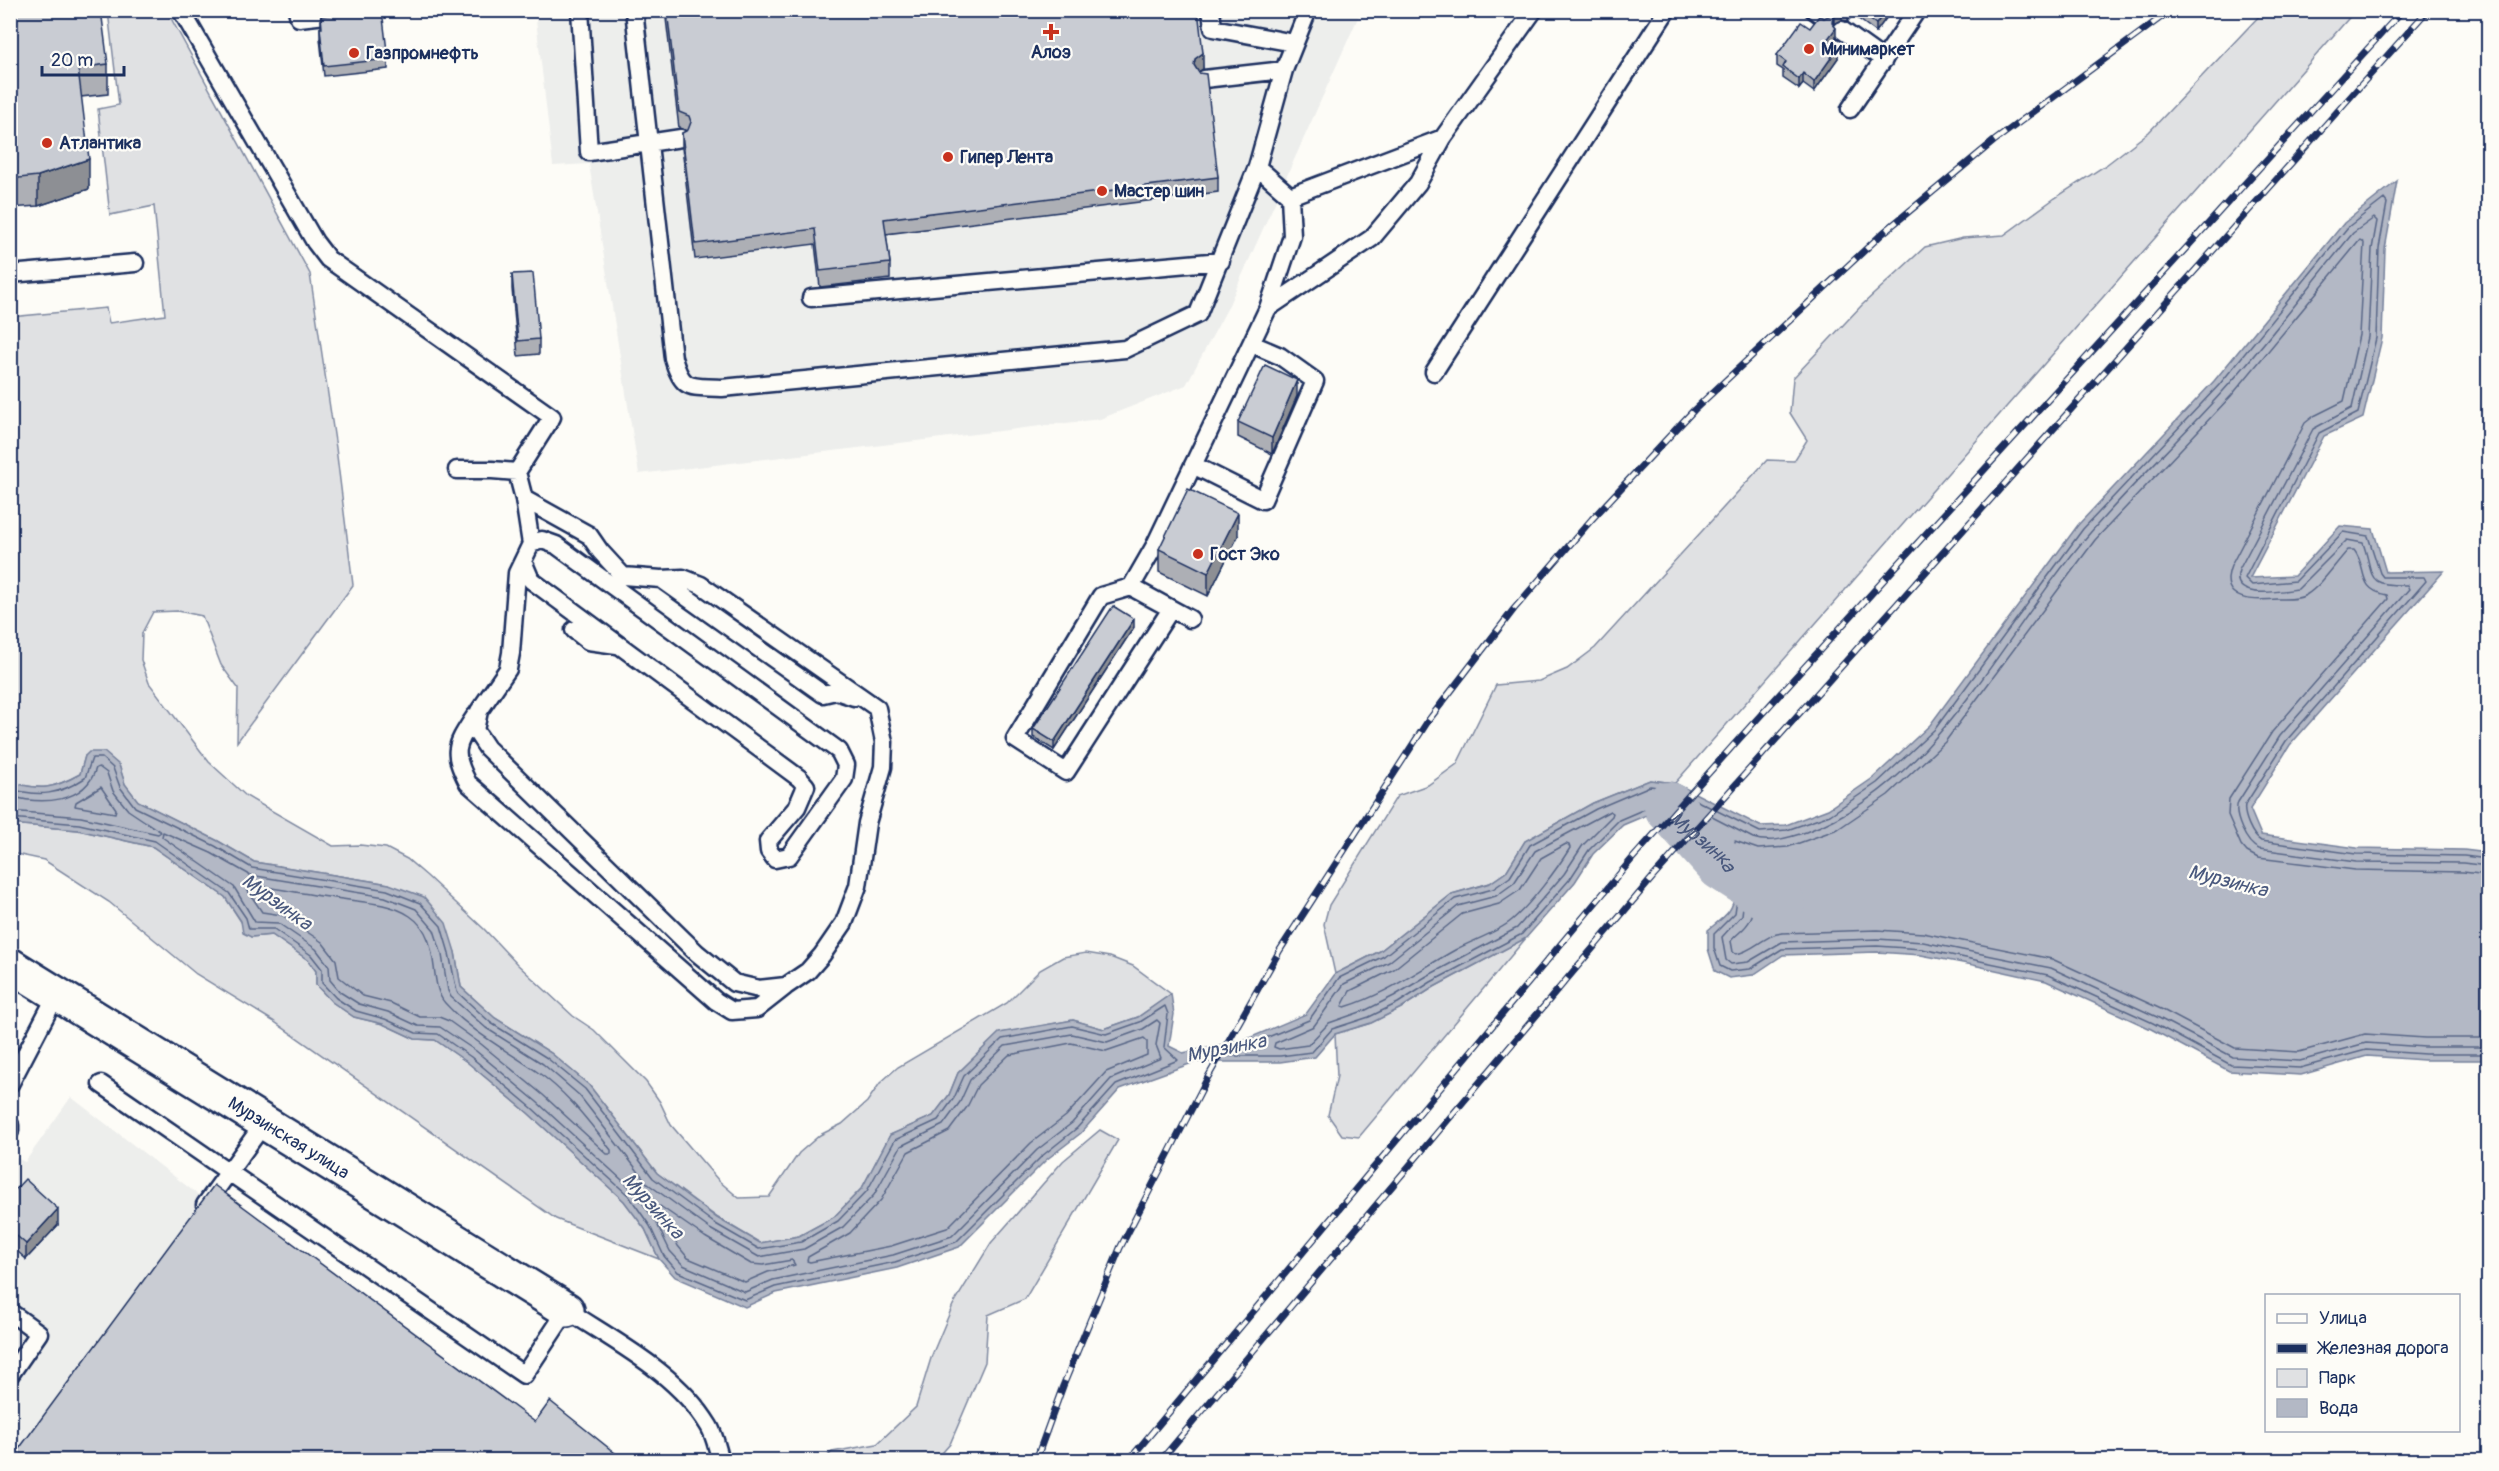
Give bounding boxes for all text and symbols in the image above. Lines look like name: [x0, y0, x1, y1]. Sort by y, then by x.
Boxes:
marker: Алоэ: [1044, 25, 1058, 39]
place label: Минимаркет: [1821, 38, 1916, 61]
scale bar: [42, 39, 124, 77]
place label: Алоэ: [1031, 41, 1072, 64]
place label: Газпромнефть: [366, 42, 479, 65]
marker: Минимаркет: [1802, 42, 1816, 56]
marker: Газпромнефть: [347, 46, 361, 60]
text: 20 m: [51, 49, 93, 72]
place label: Атлантика: [59, 132, 142, 155]
marker: Атлантика: [40, 136, 54, 150]
place label: Гипер Лента: [960, 146, 1054, 169]
marker: Гипер Лента: [941, 150, 955, 164]
place label: Мастер шин: [1114, 180, 1204, 203]
marker: Мастер шин: [1095, 184, 1109, 198]
place label: Гост Эко: [1210, 543, 1280, 566]
marker: Гост Эко: [1191, 547, 1205, 561]
water label: Мурзинка: [1665, 806, 1743, 878]
water label: Мурзинка: [2186, 859, 2272, 903]
water label: Мурзинка: [237, 868, 318, 937]
water label: Мурзинка: [1184, 1028, 1270, 1068]
street label: Мурзинская улица: [224, 1091, 354, 1184]
water label: Мурзинка: [617, 1168, 690, 1246]
legend: [2265, 1294, 2460, 1432]
text: Улица: [2319, 1307, 2367, 1330]
text: Железная дорога: [2316, 1337, 2449, 1360]
text: Парк: [2319, 1367, 2356, 1390]
text: Вода: [2319, 1397, 2358, 1420]

